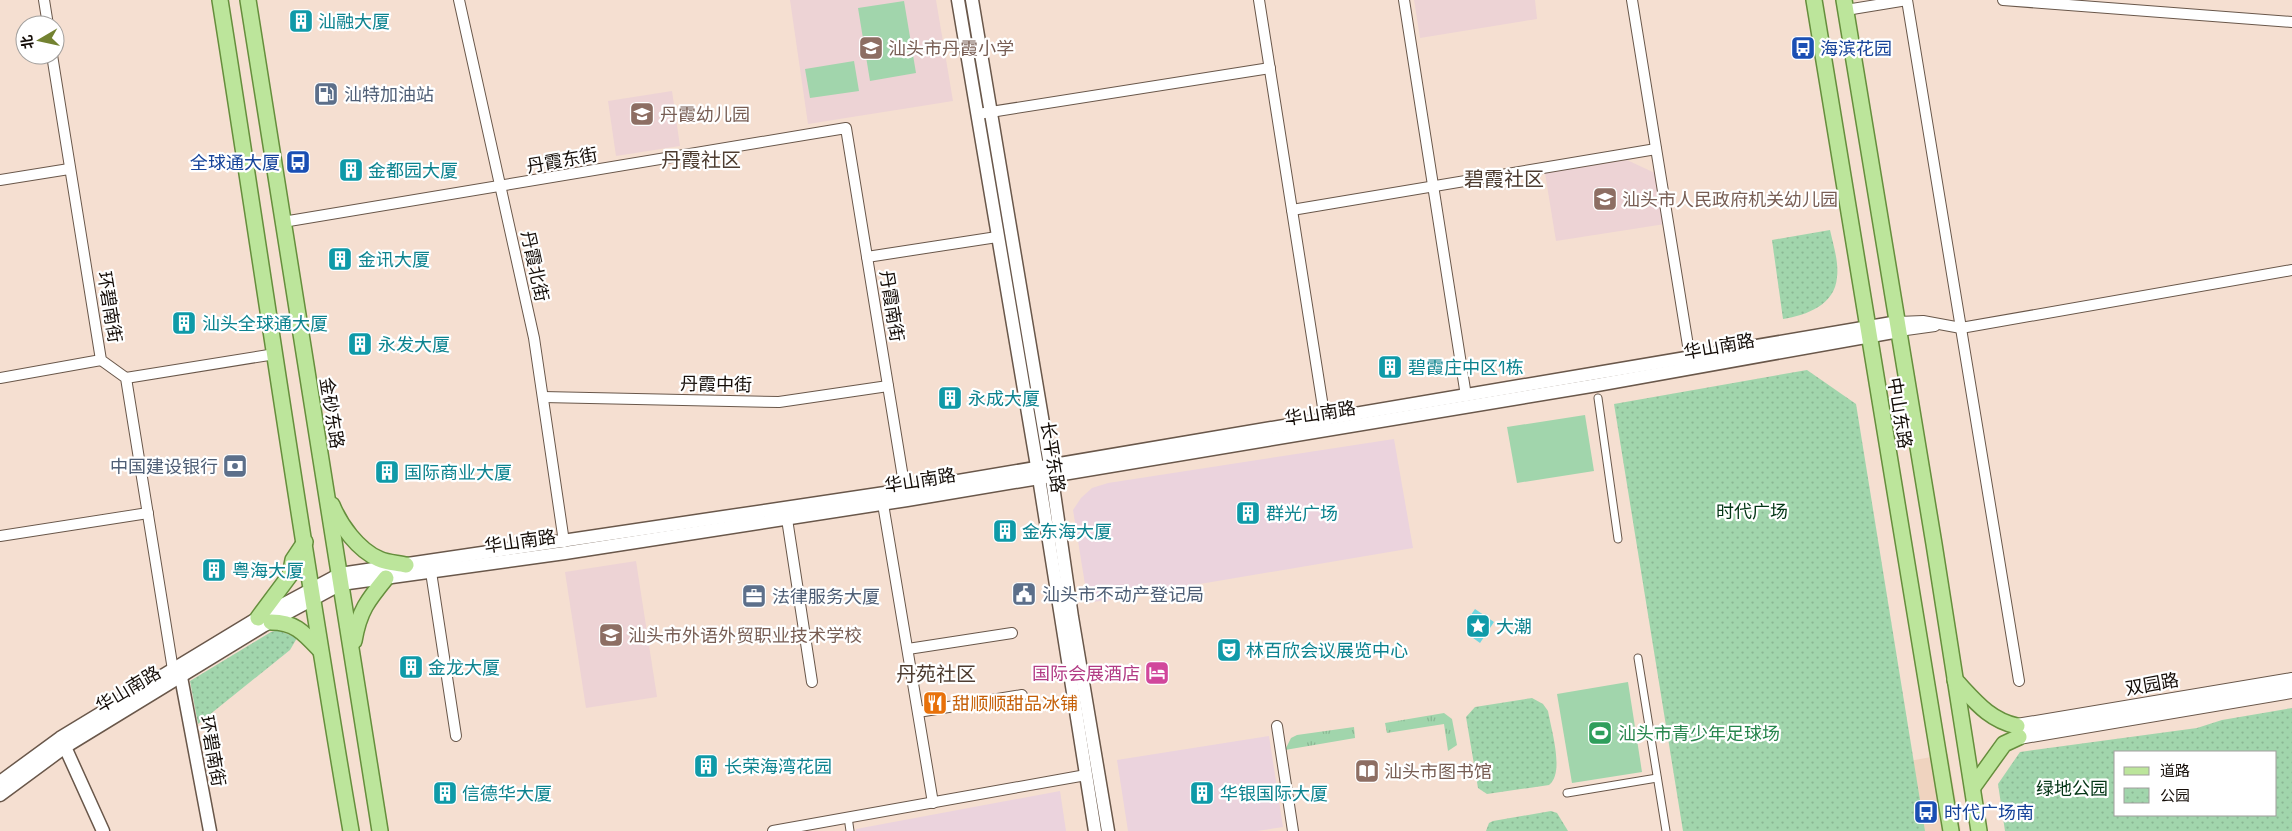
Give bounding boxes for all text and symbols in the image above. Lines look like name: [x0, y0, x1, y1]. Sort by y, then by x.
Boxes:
building icon: 汕融大厦: [288, 8, 314, 34]
place label: 汕融大厦: [318, 10, 390, 33]
north arrow: [15, 15, 65, 65]
text: 北: [17, 34, 37, 50]
school or university icon: 汕头市丹霞小学: [858, 35, 884, 61]
bus stop icon: 海滨花园: [1790, 35, 1816, 61]
place label: 汕头市丹霞小学: [888, 37, 1014, 60]
place label: 海滨花园: [1820, 37, 1892, 60]
fuel station icon: 汕特加油站: [313, 81, 339, 107]
place label: 汕特加油站: [344, 83, 434, 106]
school or university icon: 丹霞幼儿园: [629, 101, 655, 127]
place label: 丹霞幼儿园: [660, 103, 750, 126]
street label: 丹霞东街: [525, 142, 599, 178]
district label: 丹霞社区: [661, 147, 741, 173]
bus stop icon: 全球通大厦: [285, 149, 311, 175]
place label: 全球通大厦: [190, 151, 280, 174]
building icon: 金都园大厦: [338, 157, 364, 183]
place label: 金都园大厦: [368, 159, 458, 182]
district label: 碧霞社区: [1464, 166, 1544, 192]
school or university icon: 汕头市人民政府机关幼儿园: [1592, 186, 1618, 212]
place label: 汕头市人民政府机关幼儿园: [1622, 188, 1838, 211]
street label: 丹霞北街: [516, 228, 554, 304]
building icon: 金讯大厦: [327, 246, 353, 272]
place label: 金讯大厦: [358, 248, 430, 271]
street label: 丹霞南街: [875, 269, 909, 343]
street label: 环碧南街: [93, 270, 127, 344]
building icon: 汕头全球通大厦: [171, 310, 197, 336]
place label: 汕头全球通大厦: [202, 312, 328, 335]
street label: 华山南路: [1682, 328, 1756, 364]
building icon: 永发大厦: [347, 331, 373, 357]
place label: 永发大厦: [378, 333, 450, 356]
building icon: 碧霞庄中区1栋: [1377, 354, 1403, 380]
place label: 碧霞庄中区1栋: [1408, 356, 1524, 379]
street label: 丹霞中街: [680, 372, 752, 396]
street label: 金砂东路: [315, 376, 349, 450]
street label: 中山东路: [1883, 376, 1917, 450]
building icon: 永成大厦: [937, 385, 963, 411]
place label: 永成大厦: [968, 387, 1040, 410]
street label: 华山南路: [1283, 396, 1357, 430]
street label: 长平东路: [1036, 420, 1070, 494]
bank icon: 中国建设银行: [222, 453, 248, 479]
place label: 中国建设银行: [110, 455, 218, 478]
building icon: 国际商业大厦: [374, 459, 400, 485]
place label: 国际商业大厦: [404, 461, 512, 484]
street label: 华山南路: [883, 463, 957, 497]
building icon: 群光广场: [1235, 500, 1261, 526]
park label: 时代广场: [1716, 500, 1788, 523]
place label: 群光广场: [1266, 502, 1338, 525]
building icon: 金东海大厦: [992, 518, 1018, 544]
place label: 金东海大厦: [1022, 520, 1112, 543]
street label: 华山南路: [483, 525, 557, 557]
building icon: 粤海大厦: [201, 557, 227, 583]
place label: 粤海大厦: [232, 559, 304, 582]
public building icon: 汕头市不动产登记局: [1011, 581, 1037, 607]
office icon: 法律服务大厦: [741, 583, 767, 609]
place label: 汕头市不动产登记局: [1042, 583, 1204, 606]
place label: 法律服务大厦: [772, 585, 880, 608]
place icon: 大潮: [1465, 613, 1491, 639]
place label: 大潮: [1496, 615, 1532, 638]
school or university icon: 汕头市外语外贸职业技术学校: [598, 622, 624, 648]
place label: 汕头市外语外贸职业技术学校: [628, 624, 862, 647]
theatre icon: 林百欣会议展览中心: [1216, 637, 1242, 663]
place label: 林百欣会议展览中心: [1246, 639, 1408, 662]
building icon: 金龙大厦: [398, 654, 424, 680]
place label: 金龙大厦: [428, 656, 500, 679]
hotel icon: 国际会展酒店: [1144, 660, 1170, 686]
street label: 华山南路: [91, 661, 165, 717]
district label: 丹苑社区: [896, 661, 976, 687]
place label: 国际会展酒店: [1032, 662, 1140, 685]
street label: 双园路: [2123, 668, 2181, 700]
restaurant icon: 甜顺顺甜品冰铺: [922, 690, 948, 716]
place label: 甜顺顺甜品冰铺: [952, 692, 1078, 715]
street label: 环碧南街: [195, 714, 231, 788]
sports icon: 汕头市青少年足球场: [1587, 720, 1613, 746]
place label: 汕头市青少年足球场: [1618, 722, 1780, 745]
legend: [2114, 751, 2277, 816]
building icon: 长荣海湾花园: [693, 753, 719, 779]
place label: 长荣海湾花园: [724, 755, 832, 778]
library icon: 汕头市图书馆: [1354, 758, 1380, 784]
place label: 汕头市图书馆: [1384, 760, 1492, 783]
text: 道路: [2160, 761, 2190, 780]
park label: 绿地公园: [2036, 777, 2108, 800]
building icon: 信德华大厦: [432, 780, 458, 806]
building icon: 华银国际大厦: [1189, 780, 1215, 806]
place label: 信德华大厦: [462, 782, 552, 805]
place label: 华银国际大厦: [1220, 782, 1328, 805]
text: 公园: [2160, 786, 2190, 805]
bus stop icon: 时代广场南: [1913, 799, 1939, 825]
place label: 时代广场南: [1944, 801, 2034, 824]

